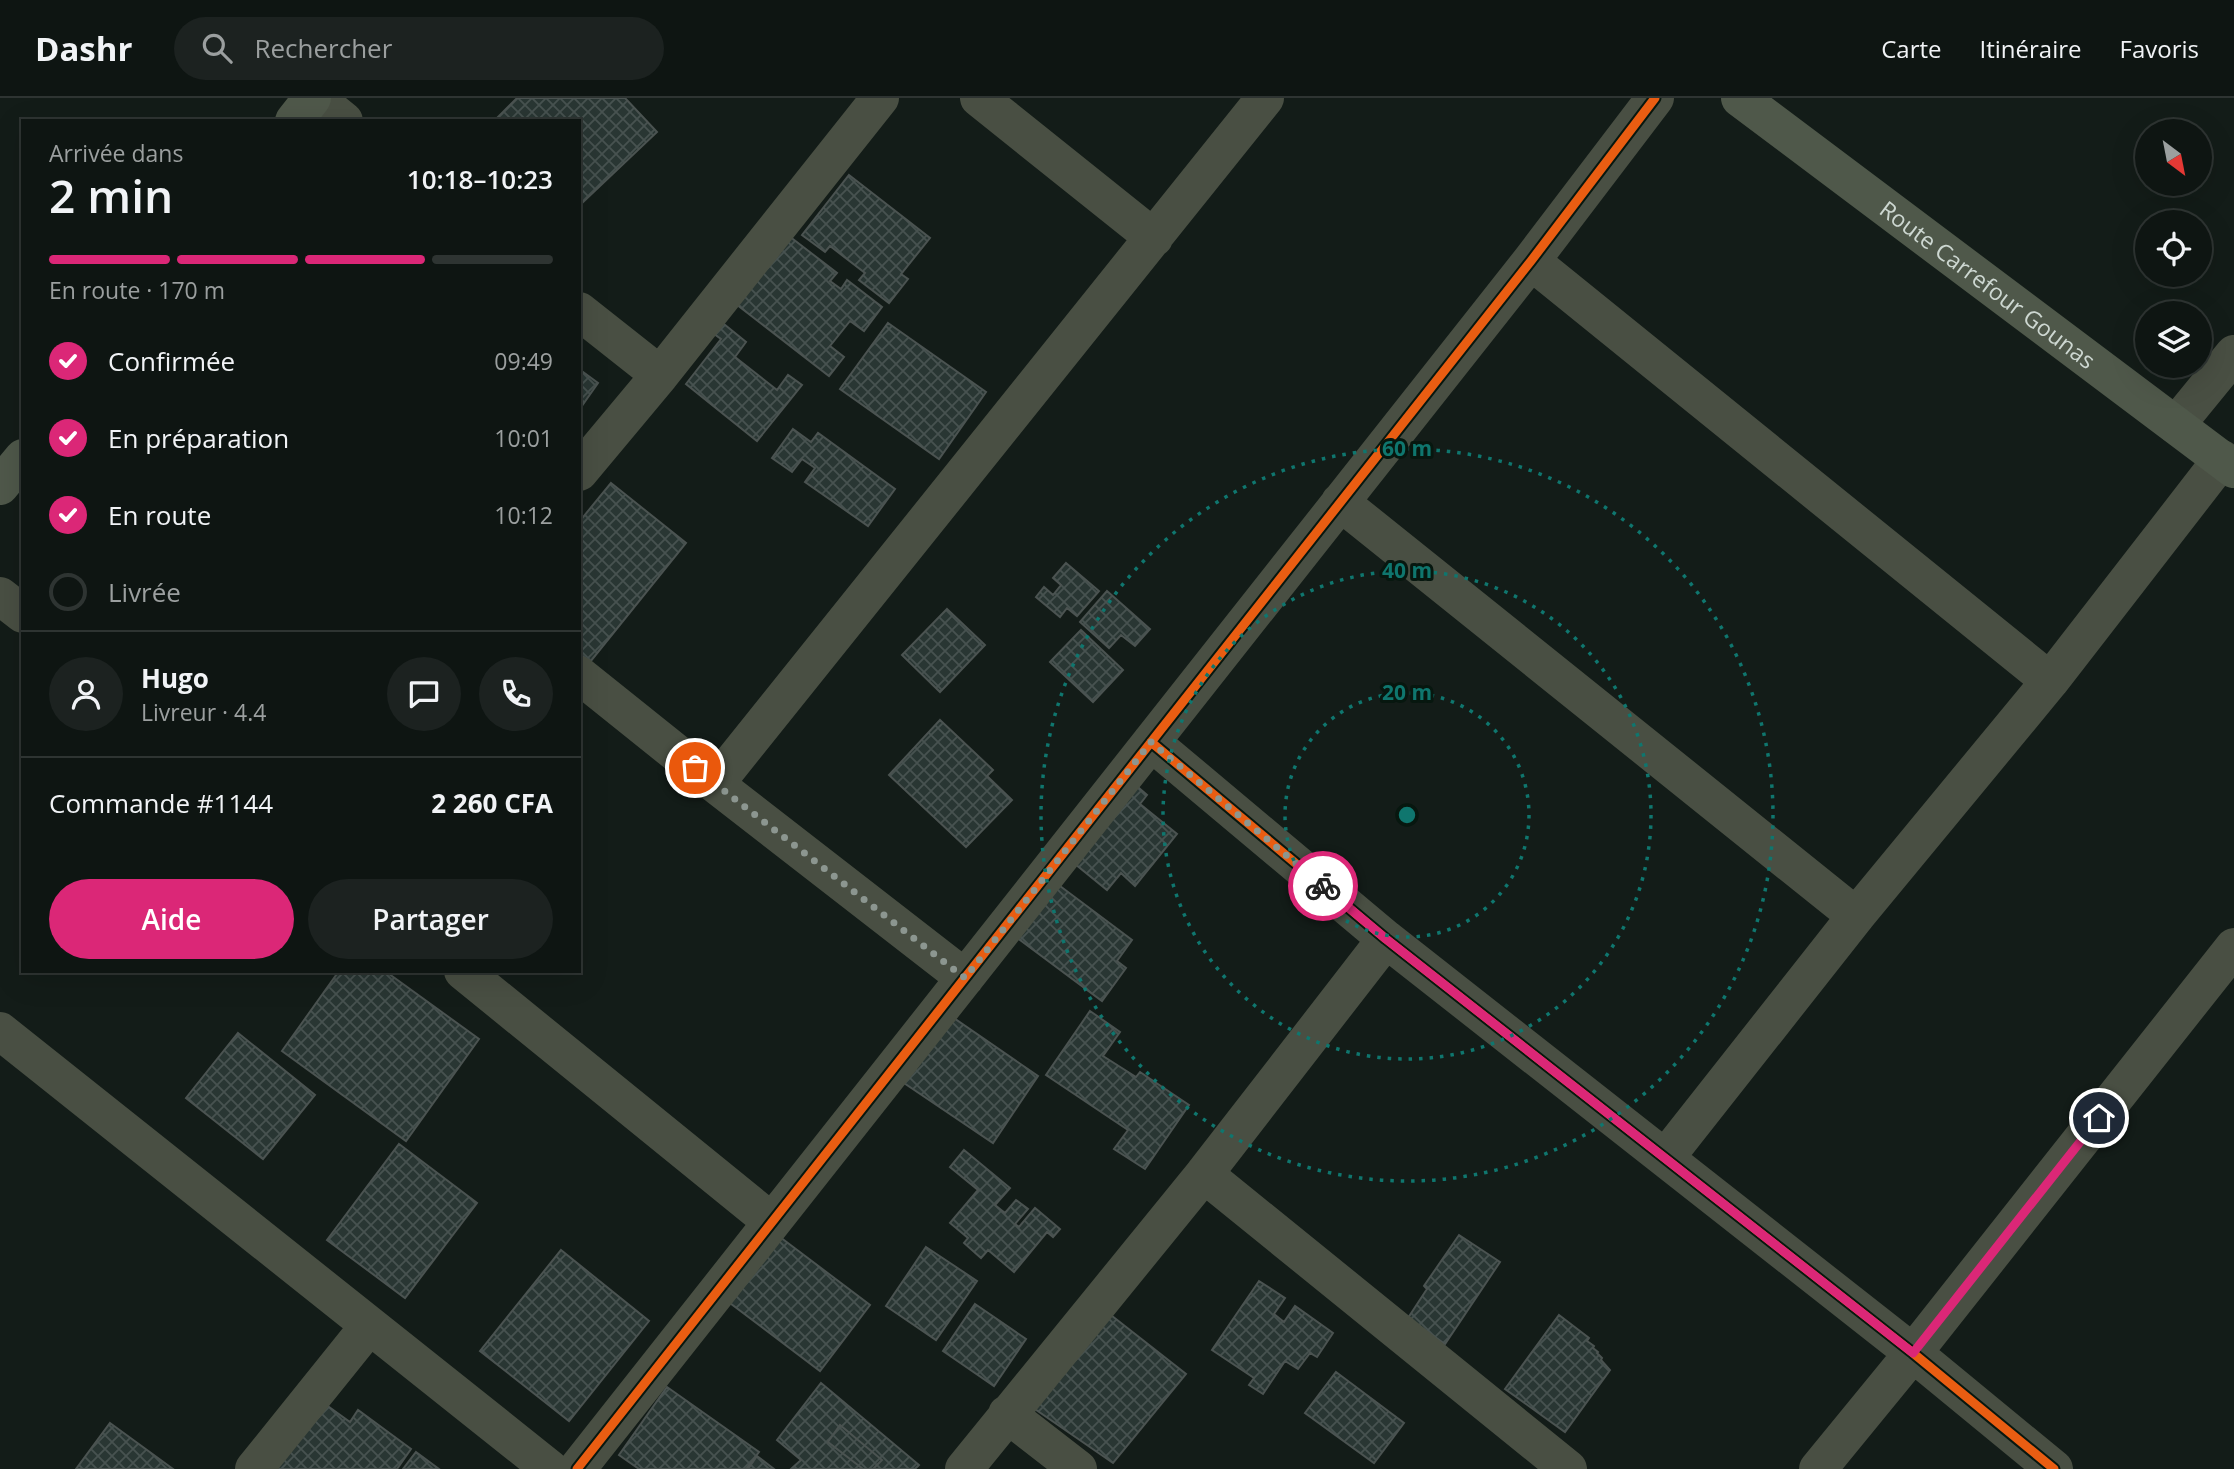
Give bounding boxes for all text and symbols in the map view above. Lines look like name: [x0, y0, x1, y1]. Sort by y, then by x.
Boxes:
search box: [174, 17, 664, 80]
text: Dashr: [35, 26, 132, 71]
icon: search: [198, 29, 236, 67]
text: Rechercher: [254, 30, 392, 66]
text: Carte: [1881, 32, 1942, 65]
text: Itinéraire: [1980, 32, 2082, 65]
text: Favoris: [2120, 32, 2199, 65]
north arrow: [2135, 119, 2212, 196]
map controls: [2135, 119, 2212, 378]
text: Arrivée dans: [49, 137, 183, 169]
text: 10:18–10:23: [407, 161, 553, 197]
text: 2 min: [49, 164, 173, 226]
street label: Route Carrefour Gounas: [1874, 193, 2102, 376]
button: locate: [2135, 210, 2212, 287]
text: En route · 170 m: [49, 274, 225, 306]
button: layers: [2135, 301, 2212, 378]
icon: check: [49, 342, 87, 380]
text: Confirmée: [108, 343, 235, 379]
text: 09:49: [494, 345, 553, 377]
icon: check: [49, 419, 87, 457]
text: En préparation: [108, 420, 289, 456]
text: 10:01: [494, 422, 553, 454]
text: 60 m: [1382, 434, 1432, 462]
icon: check: [49, 496, 87, 534]
text: En route: [108, 497, 211, 533]
text: 10:12: [494, 499, 553, 531]
text: 40 m: [1382, 556, 1432, 584]
text: Livrée: [108, 574, 181, 610]
button: person: [49, 657, 123, 731]
button: chat: [387, 657, 461, 731]
button: phone: [479, 657, 553, 731]
text: Hugo: [141, 660, 209, 696]
text: 20 m: [1382, 678, 1432, 706]
text: Livreur · 4.4: [141, 696, 266, 728]
pin: [665, 738, 725, 798]
icon: bag: [676, 749, 714, 787]
text: Commande #1144: [49, 785, 273, 821]
text: 2 260 CFA: [431, 785, 553, 821]
centre of rings: [1395, 803, 1419, 827]
courier: [1288, 851, 1358, 921]
icon: bike: [1304, 867, 1342, 905]
button: Aide: [49, 879, 294, 959]
button: Partager: [308, 879, 553, 959]
pin: [2069, 1088, 2129, 1148]
icon: home: [2080, 1099, 2118, 1137]

